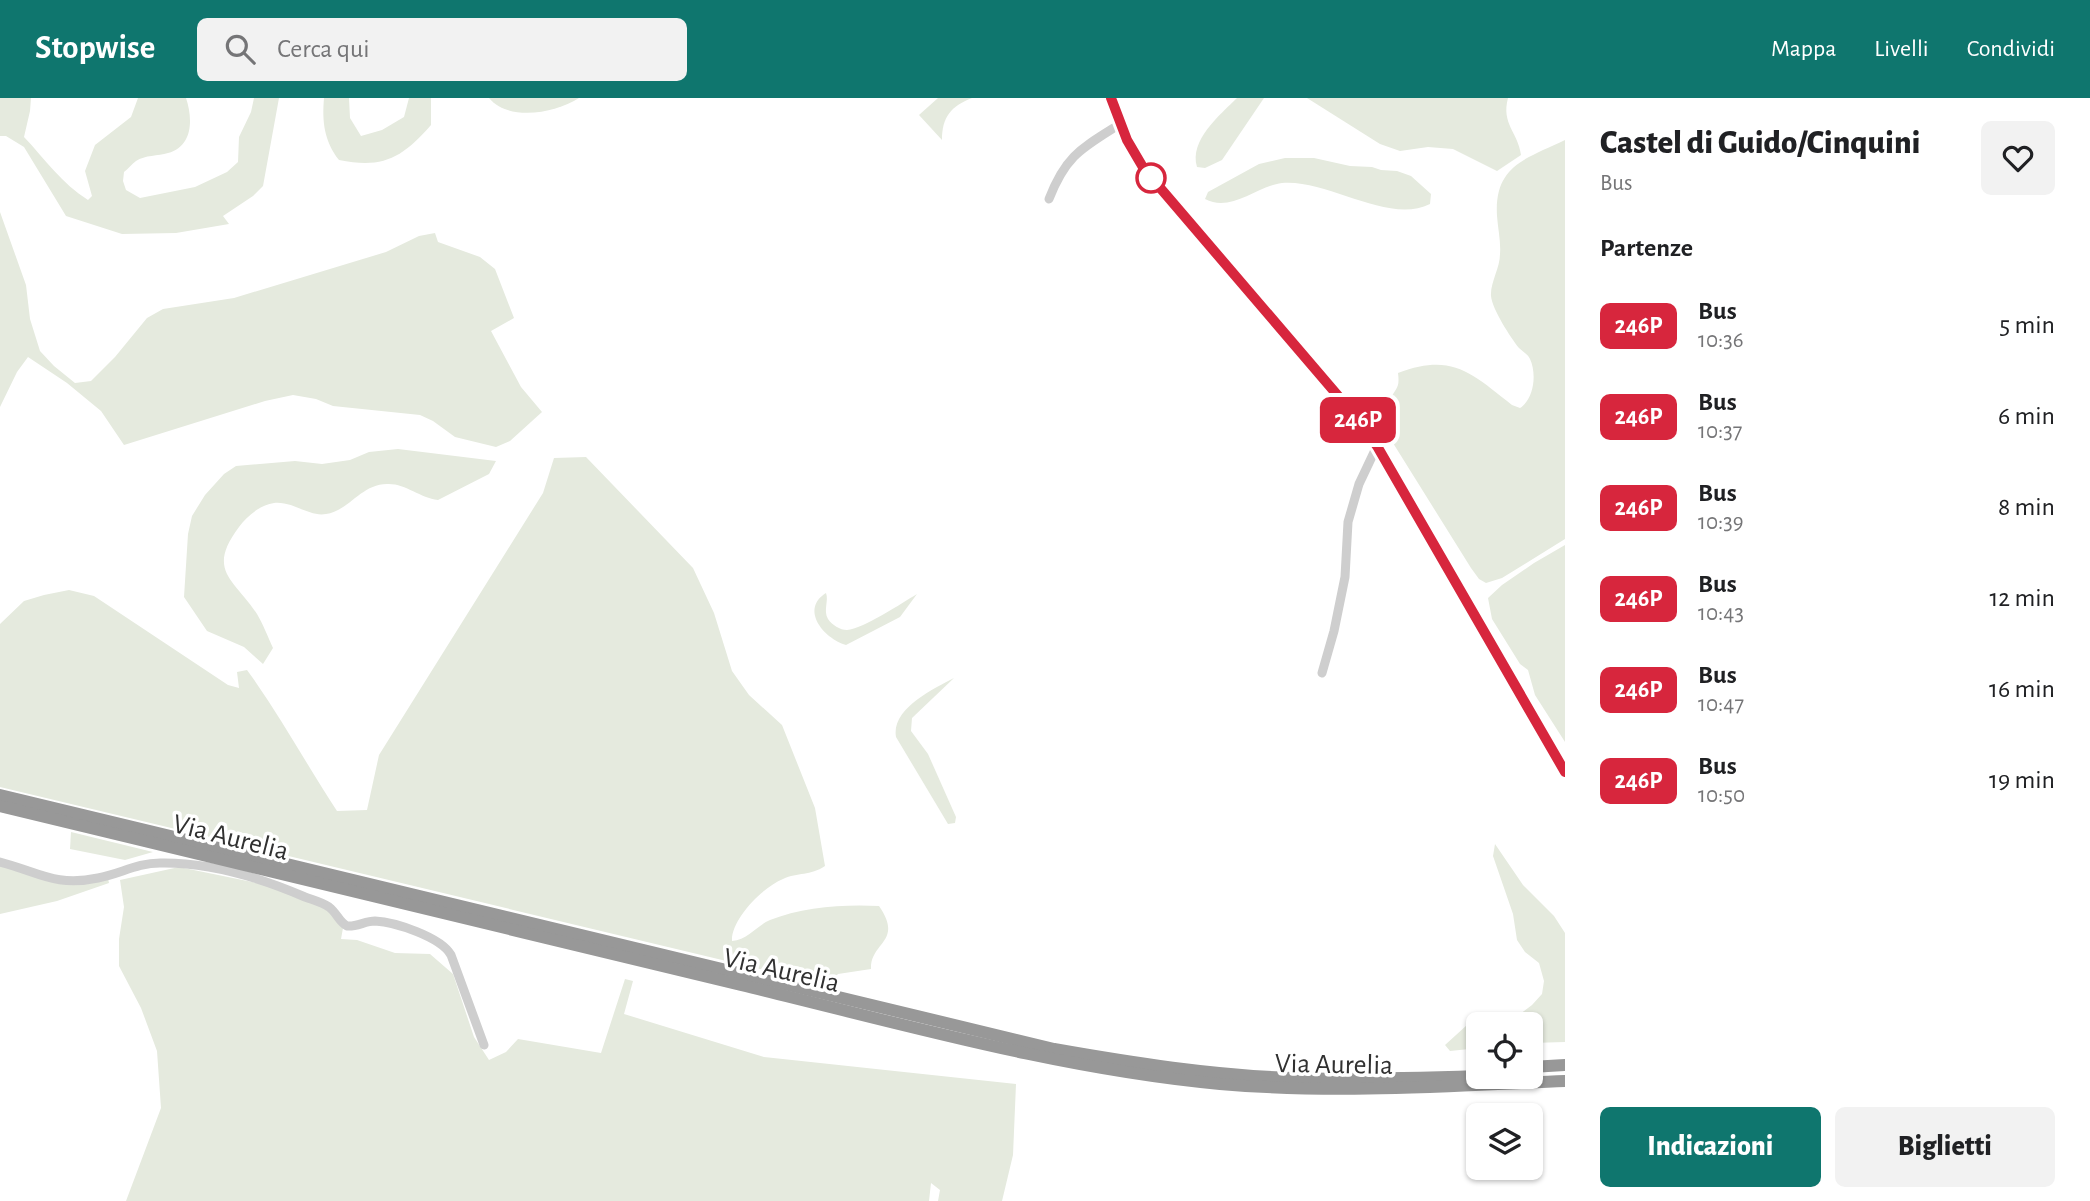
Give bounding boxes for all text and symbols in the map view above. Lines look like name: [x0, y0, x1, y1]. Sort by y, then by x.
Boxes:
search box: [197, 18, 687, 81]
icon: search: [221, 30, 259, 68]
text: Stopwise: [35, 32, 155, 65]
text: Cerca qui: [277, 36, 370, 62]
text: Mappa: [1771, 37, 1836, 61]
text: Livelli: [1874, 37, 1929, 61]
text: Condividi: [1967, 37, 2055, 61]
button: heart: [1981, 121, 2055, 195]
text: Castel di Guido/Cinquini: [1600, 127, 1921, 160]
unlabelled marker: [1136, 163, 1166, 193]
text: Bus: [1600, 172, 1633, 195]
text: Partenze: [1600, 235, 1693, 261]
text: Bus: [1698, 298, 1737, 324]
text: 5 min: [1999, 312, 2055, 338]
text: 246P: [1614, 314, 1663, 338]
text: 10:36: [1698, 329, 1744, 352]
text: Bus: [1698, 389, 1737, 415]
line badge: 246P: [1309, 397, 1407, 443]
text: 6 min: [1998, 403, 2055, 429]
text: 246P: [1614, 405, 1663, 429]
text: 246P: [1334, 408, 1382, 432]
text: 10:37: [1698, 420, 1742, 443]
text: Bus: [1698, 480, 1737, 506]
text: 8 min: [1998, 494, 2055, 520]
text: 246P: [1614, 496, 1663, 520]
text: 10:39: [1698, 511, 1744, 534]
text: Bus: [1698, 571, 1737, 597]
text: 12 min: [1989, 585, 2055, 611]
text: 246P: [1614, 587, 1663, 611]
text: 10:43: [1698, 602, 1744, 625]
text: Bus: [1698, 662, 1737, 688]
text: 16 min: [1989, 676, 2055, 702]
text: 246P: [1614, 678, 1663, 702]
text: 10:47: [1698, 693, 1744, 716]
text: Bus: [1698, 753, 1737, 779]
text: 19 min: [1989, 767, 2055, 793]
text: 246P: [1614, 769, 1663, 793]
text: 10:50: [1698, 784, 1745, 807]
street label: Via Aurelia: [170, 810, 291, 866]
street label: Via Aurelia: [721, 944, 842, 998]
map controls: [1466, 1012, 1543, 1180]
button: locate: [1466, 1012, 1543, 1089]
street label: Via Aurelia: [1275, 1050, 1393, 1080]
button: layers: [1466, 1103, 1543, 1180]
button: Indicazioni: [1600, 1107, 1821, 1187]
button: Biglietti: [1835, 1107, 2055, 1187]

